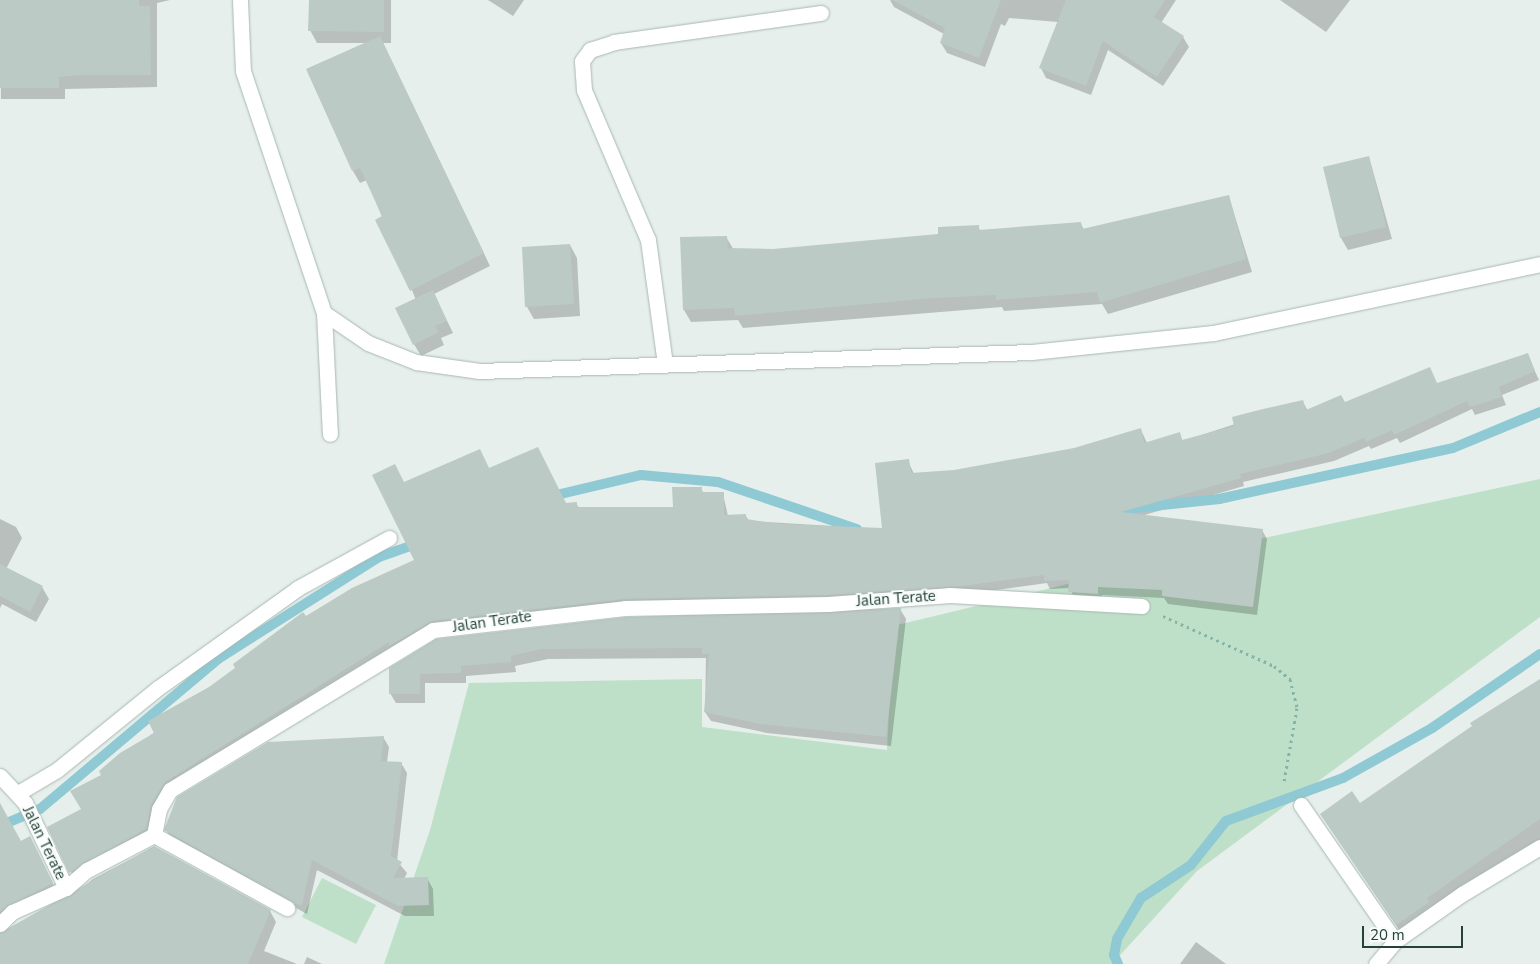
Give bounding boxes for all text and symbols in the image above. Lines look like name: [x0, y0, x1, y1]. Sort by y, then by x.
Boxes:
street label: Jalan Terate: [856, 587, 936, 611]
street label: Jalan Terate: [451, 608, 533, 636]
street label: Jalan Terate: [18, 803, 70, 883]
scale bar: [1365, 916, 1466, 948]
text: 20 m: [1370, 925, 1405, 945]

